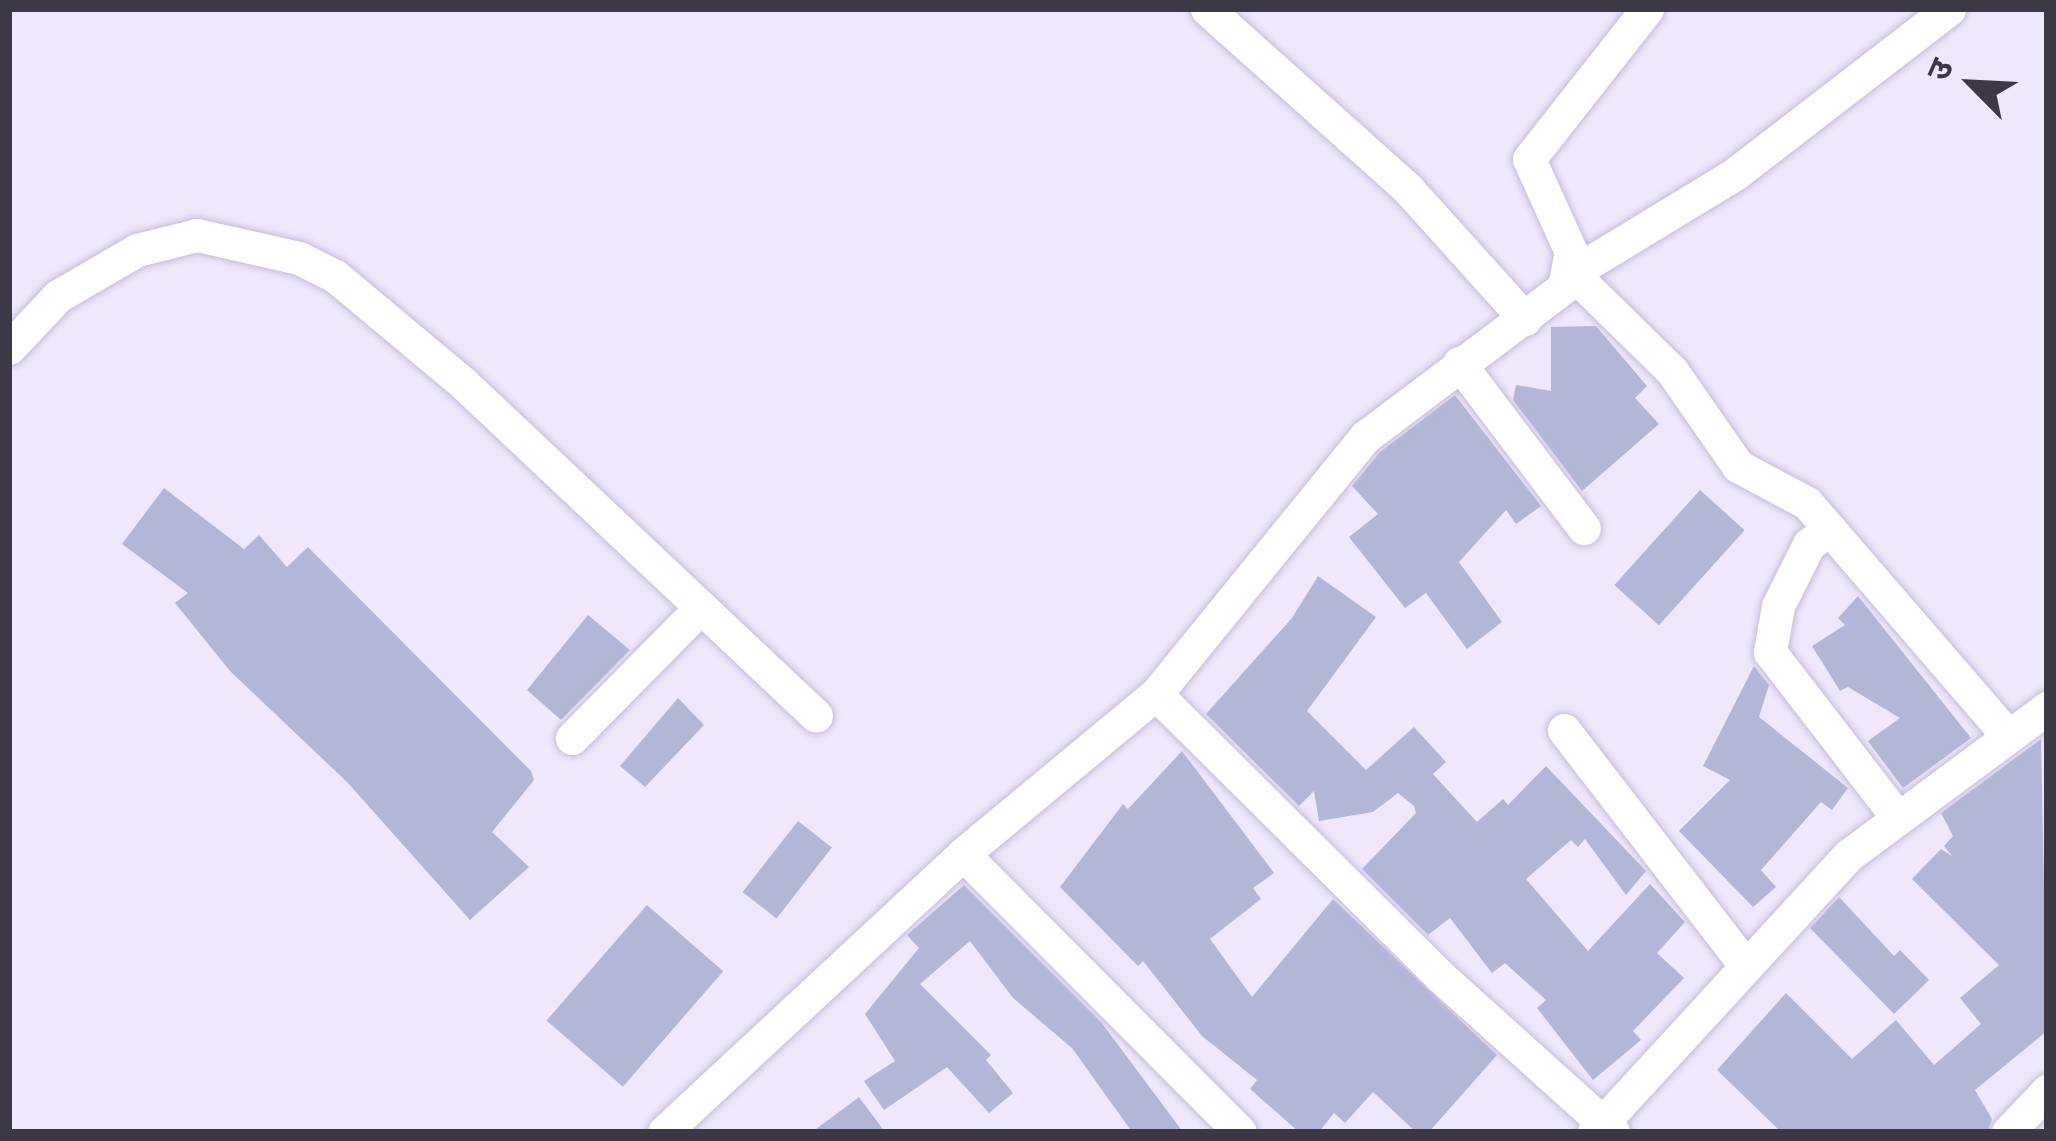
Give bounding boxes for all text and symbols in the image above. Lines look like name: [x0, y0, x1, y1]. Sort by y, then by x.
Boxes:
north arrow: [1912, 24, 2032, 144]
text: उ: [1917, 52, 1960, 86]

